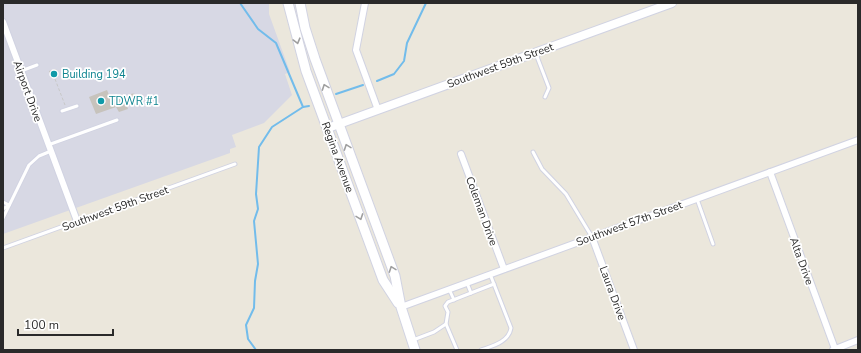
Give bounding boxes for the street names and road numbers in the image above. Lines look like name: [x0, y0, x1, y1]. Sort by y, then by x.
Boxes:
street label: Southwest 59th Street: [445, 39, 556, 92]
street label: Airport Drive: [10, 59, 46, 124]
street label: Regina Avenue: [318, 120, 357, 195]
street label: Coleman Drive: [462, 174, 501, 248]
street label: Southwest 59th Street: [60, 182, 171, 235]
street label: Southwest 57th Street: [574, 197, 685, 250]
street label: Alta Drive: [786, 235, 817, 287]
street label: Laura Drive: [596, 264, 629, 322]

